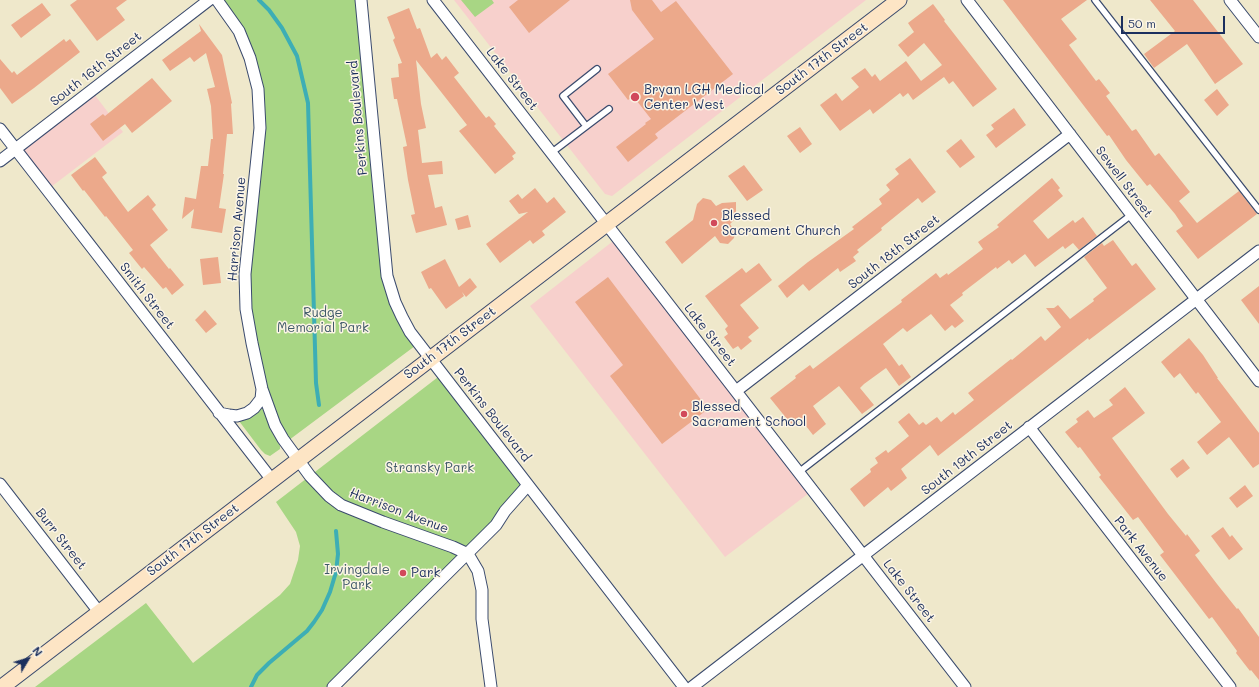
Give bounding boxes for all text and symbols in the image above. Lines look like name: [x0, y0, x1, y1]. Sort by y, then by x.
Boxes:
scale bar: [1123, 8, 1227, 34]
text: 50 m: [1128, 15, 1156, 31]
street label: South 17th Street: [773, 19, 871, 99]
street label: South 16th Street: [47, 28, 145, 110]
street label: Lake Street: [483, 44, 541, 114]
street label: Perkins Boulevard: [345, 60, 371, 176]
place label: Bryan LGH Medical Center West: [644, 82, 764, 113]
marker: Bryan LGH Medical Center West: [629, 91, 641, 103]
street label: Sewell Street: [1092, 143, 1156, 221]
street label: Harrison Avenue: [225, 176, 249, 282]
place label: Blessed Sacrament Church: [722, 208, 840, 239]
street label: South 18th Street: [845, 211, 943, 293]
marker: Blessed Sacrament Church: [709, 218, 719, 228]
street label: Smith Street: [116, 260, 178, 332]
street label: Lake Street: [681, 300, 739, 370]
street label: South 17th Street: [401, 303, 499, 383]
park label: Rudge Memorial Park: [277, 305, 369, 336]
street label: Perkins Boulevard: [450, 365, 534, 465]
place label: Blessed Sacrament School: [692, 399, 806, 430]
marker: Blessed Sacrament School: [679, 409, 689, 419]
street label: South 19th Street: [918, 418, 1016, 498]
park label: Stransky Park: [386, 460, 474, 476]
street label: Harrison Avenue: [347, 485, 451, 537]
street label: South 17th Street: [144, 500, 242, 580]
street label: Burr Street: [32, 505, 90, 573]
street label: Park Avenue: [1111, 513, 1171, 585]
street label: Lake Street: [880, 556, 938, 626]
park label: Irvingdale Park: [324, 562, 390, 593]
place label: Park: [411, 565, 440, 581]
marker: Park: [398, 568, 408, 578]
north arrow: [8, 639, 48, 679]
text: N: [29, 643, 46, 659]

